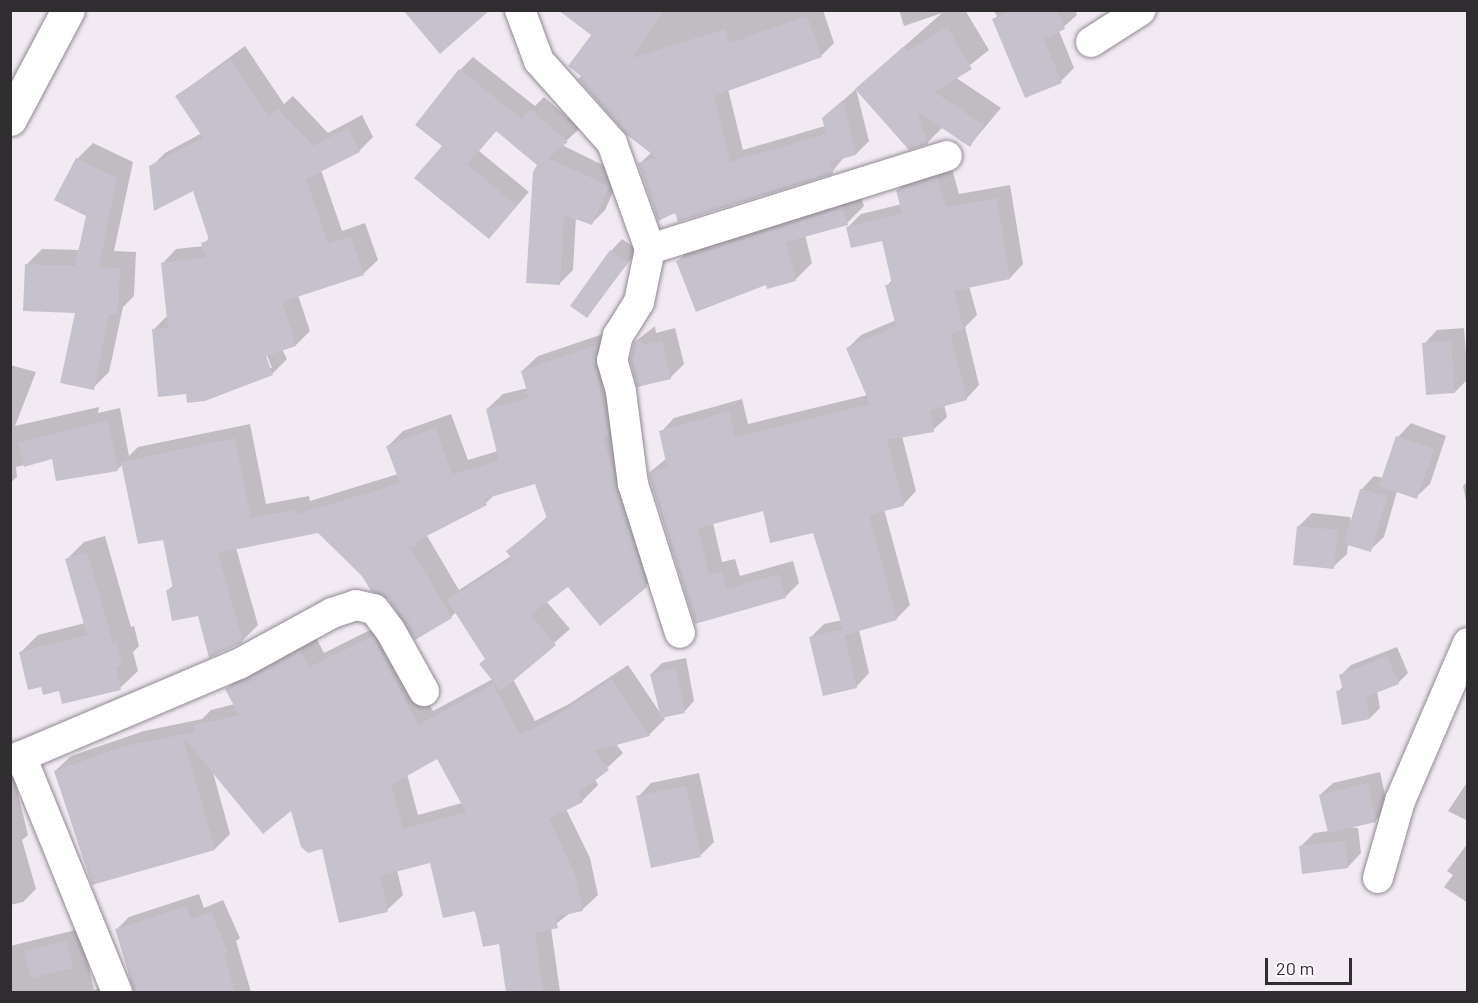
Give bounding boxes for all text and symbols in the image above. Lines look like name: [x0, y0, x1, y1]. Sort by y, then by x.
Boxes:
scale bar: [1268, 946, 1355, 984]
text: 20 m: [1276, 957, 1314, 979]

